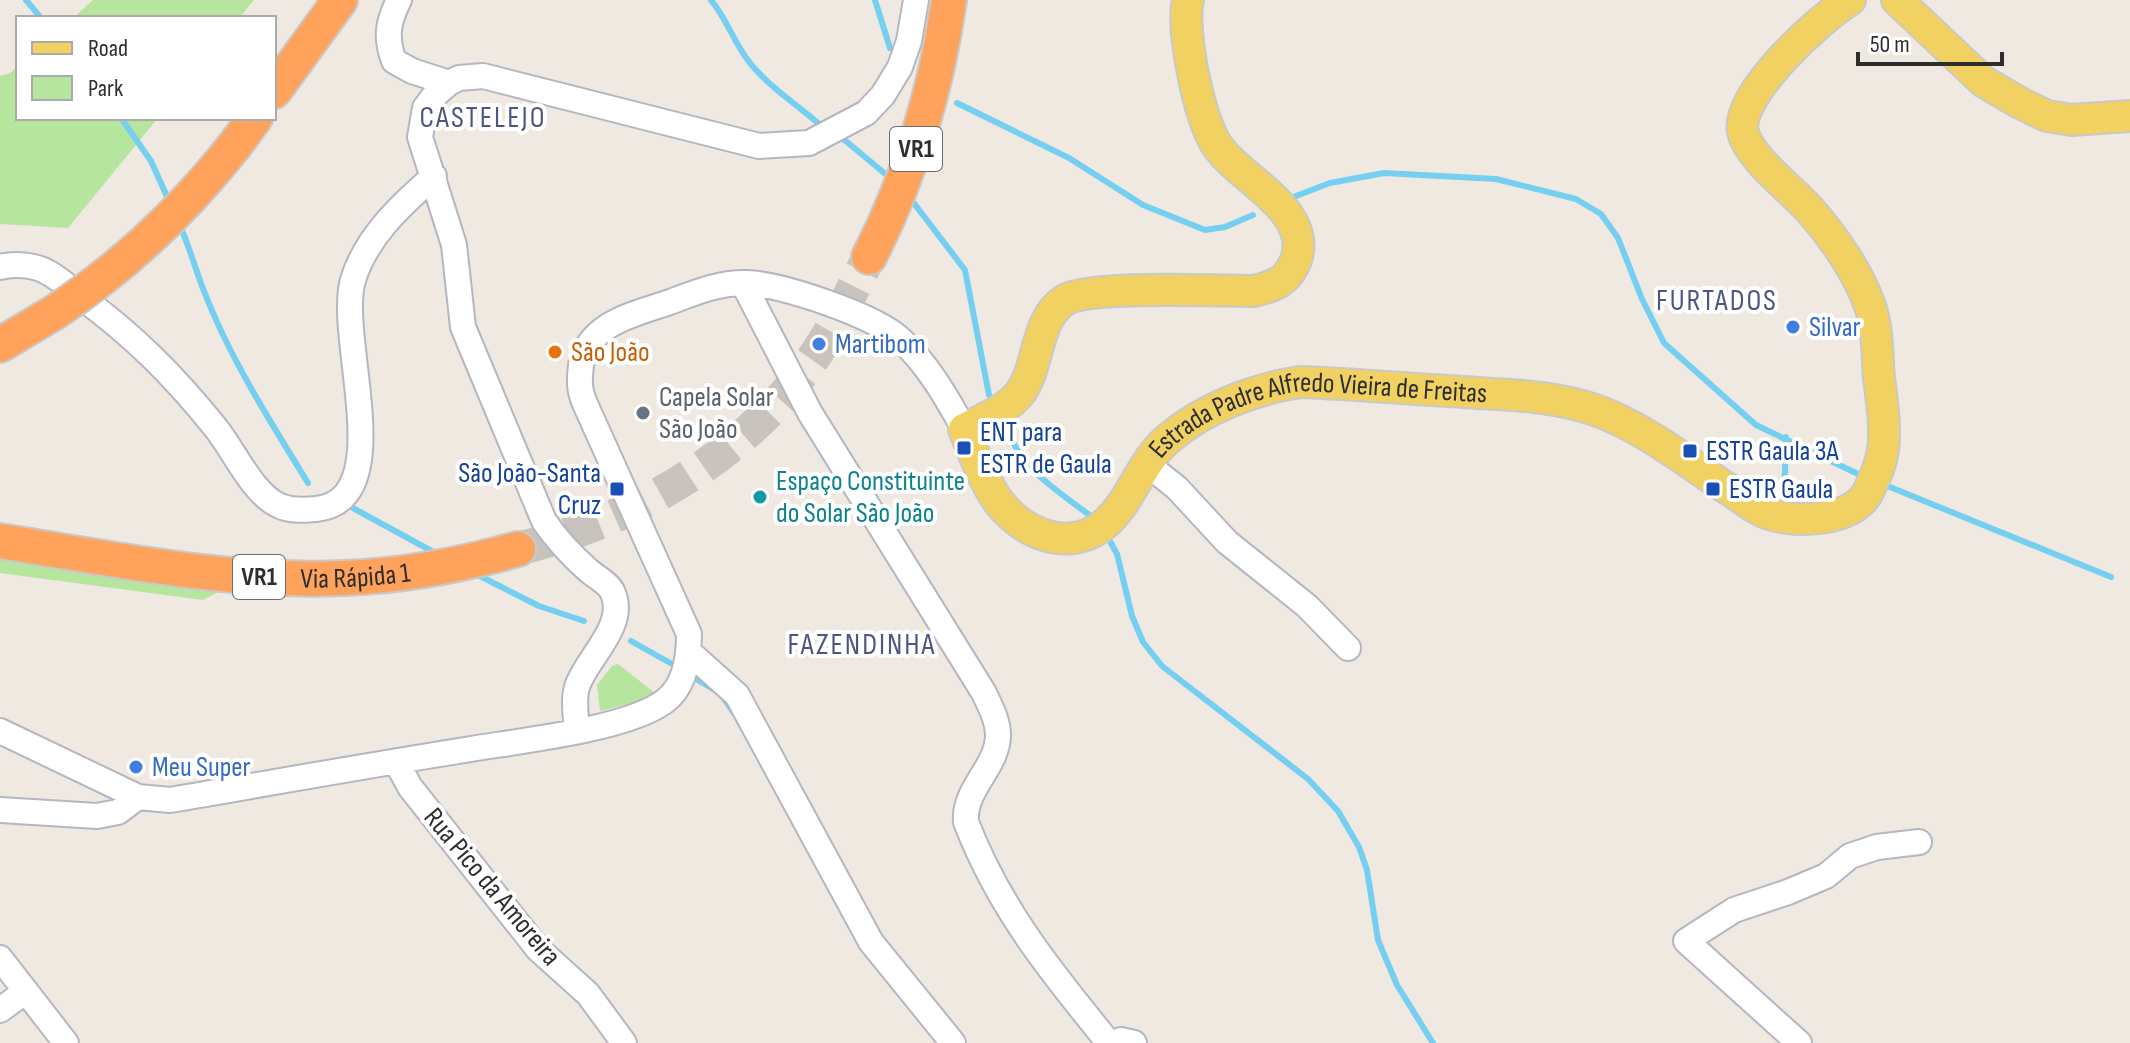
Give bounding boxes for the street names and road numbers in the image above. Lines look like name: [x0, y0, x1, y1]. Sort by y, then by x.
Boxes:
road number: VR1: [890, 127, 942, 171]
street label: Estrada Padre Alfredo Vieira de Freitas: [1141, 366, 1488, 464]
road number: VR1: [233, 555, 285, 599]
street label: Via Rápida 1: [300, 556, 412, 595]
street label: Rua Pico da Amoreira: [417, 802, 567, 972]

